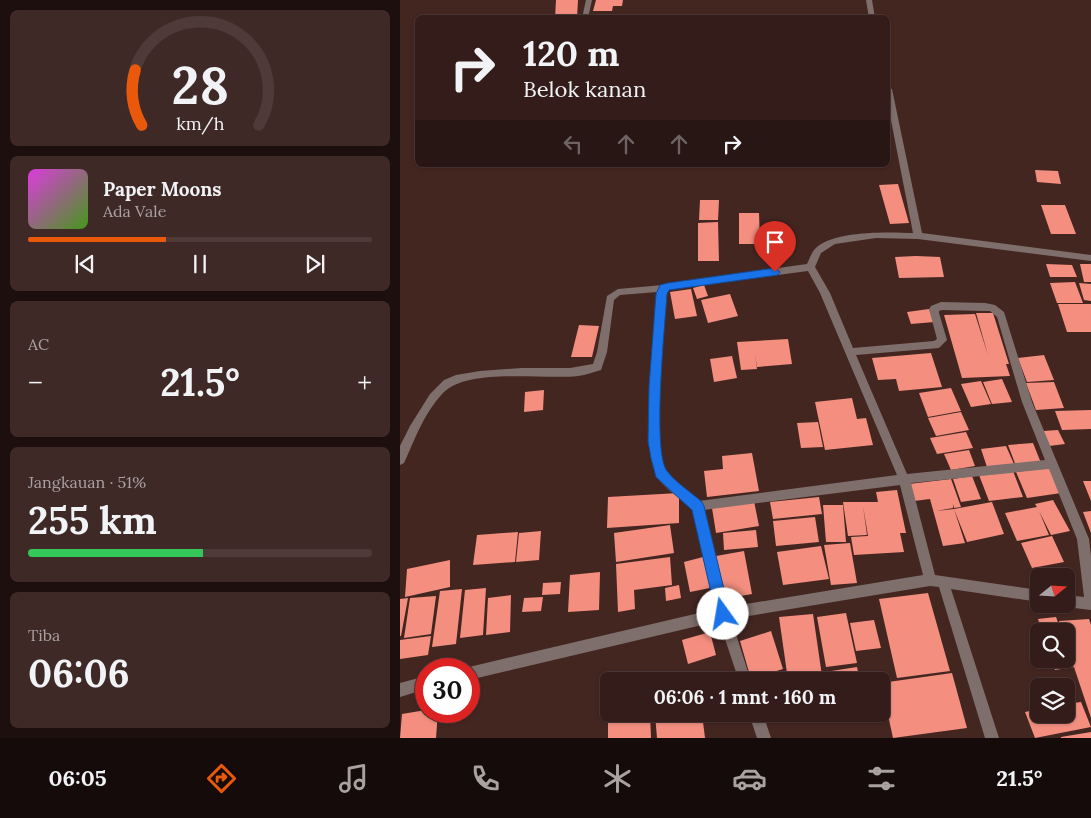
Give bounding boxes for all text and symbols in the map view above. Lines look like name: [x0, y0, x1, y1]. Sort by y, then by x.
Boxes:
text: 120 m: [523, 31, 620, 76]
icon: right: [440, 35, 505, 100]
text: 28: [171, 52, 229, 118]
text: Belok kanan: [523, 75, 646, 103]
text: km/h: [176, 112, 224, 135]
icon: left: [559, 130, 587, 158]
icon: ahead: [612, 130, 640, 158]
icon: ahead: [665, 130, 693, 158]
icon: right: [718, 130, 746, 158]
text: Paper Moons: [103, 177, 222, 201]
text: Ada Vale: [103, 201, 166, 221]
pin: [754, 221, 796, 272]
icon: arrive: [761, 228, 789, 256]
icon: previous: [71, 250, 99, 278]
icon: pause: [186, 250, 214, 278]
icon: next: [301, 250, 329, 278]
text: AC: [28, 334, 49, 354]
text: 21.5°: [160, 358, 240, 406]
text: −: [28, 365, 43, 401]
text: +: [357, 365, 372, 401]
text: Jangkauan · 51%: [28, 472, 146, 492]
text: 255 km: [28, 496, 157, 544]
north arrow: [1030, 568, 1075, 612]
map controls: [1030, 568, 1075, 723]
position arrow: [696, 587, 748, 639]
button: search: [1030, 623, 1075, 668]
text: Tiba: [28, 625, 60, 645]
text: 06:06: [28, 649, 130, 697]
speed limit sign: 30: [415, 658, 480, 723]
button: layers: [1030, 678, 1075, 723]
text: 06:06 · 1 mnt · 160 m: [654, 685, 836, 709]
icon: directions: [204, 761, 239, 796]
icon: music: [336, 761, 371, 796]
icon: phone: [468, 761, 503, 796]
icon: climate: [600, 761, 635, 796]
icon: car: [732, 761, 767, 796]
icon: filters: [864, 761, 899, 796]
text: 06:05: [49, 764, 107, 792]
text: 21.5°: [996, 764, 1042, 792]

